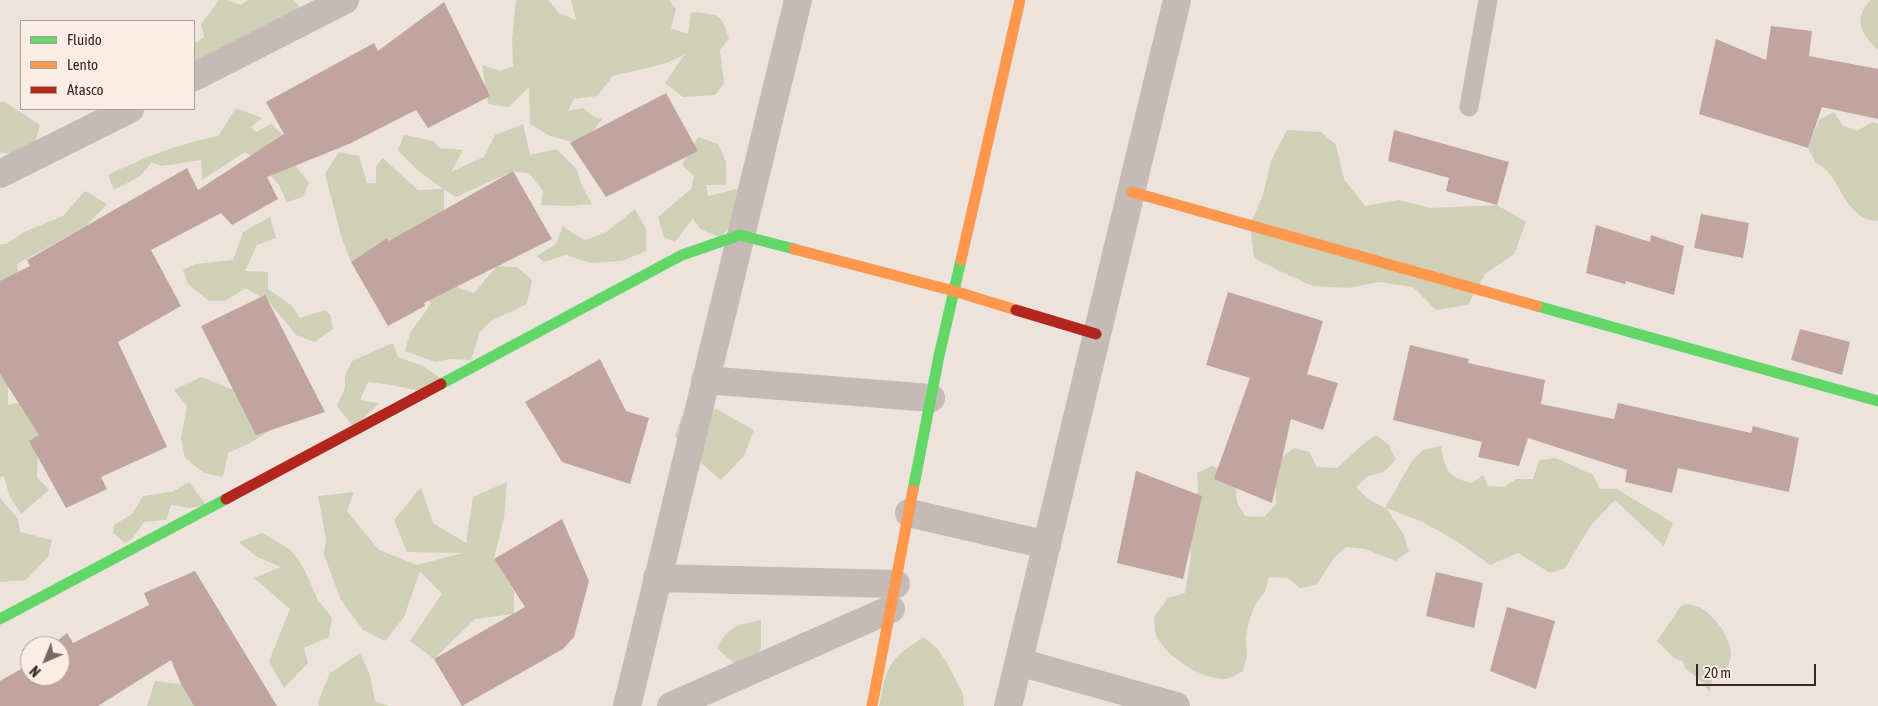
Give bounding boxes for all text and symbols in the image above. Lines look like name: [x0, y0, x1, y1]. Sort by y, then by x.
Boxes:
legend: [20, 20, 195, 110]
text: Fluido: [67, 31, 102, 48]
text: Lento: [67, 56, 98, 73]
text: Atasco: [67, 81, 104, 98]
north arrow: [20, 636, 70, 686]
scale bar: [1698, 654, 1818, 686]
text: N: [27, 662, 44, 680]
text: 20 m: [1704, 664, 1731, 681]

